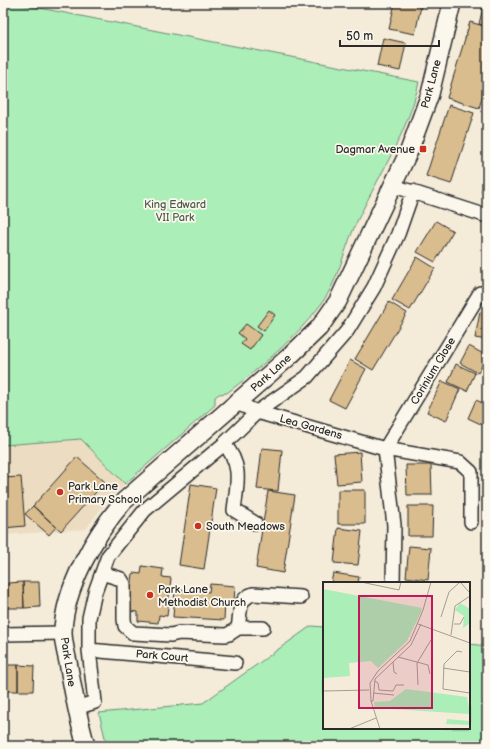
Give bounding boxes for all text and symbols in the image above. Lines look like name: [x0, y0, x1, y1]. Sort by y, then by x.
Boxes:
scale bar: [340, 22, 439, 48]
text: 50 m: [346, 29, 373, 44]
street label: Park Lane: [418, 58, 444, 110]
place label: Dagmar Avenue: [335, 143, 415, 156]
marker: Dagmar Avenue: [418, 144, 428, 154]
park label: King Edward VII Park: [144, 198, 206, 224]
street label: Corinium Close: [408, 335, 458, 407]
street label: Park Lane: [248, 351, 294, 395]
street label: Lea Gardens: [278, 412, 344, 442]
place label: Park Lane Primary School: [68, 480, 142, 506]
marker: Park Lane Primary School: [55, 487, 65, 497]
place label: South Meadows: [206, 520, 285, 533]
marker: South Meadows: [193, 521, 203, 531]
inset map: [323, 582, 470, 729]
place label: Park Lane Methodist Church: [158, 583, 246, 609]
marker: Park Lane Methodist Church: [145, 590, 155, 600]
street label: Park Lane: [58, 636, 78, 688]
street label: Park Court: [135, 647, 189, 665]

